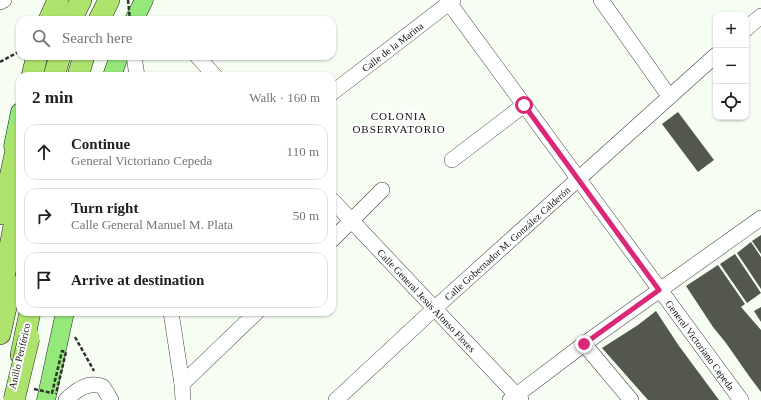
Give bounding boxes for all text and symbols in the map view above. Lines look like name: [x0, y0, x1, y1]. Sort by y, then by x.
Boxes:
map controls: [713, 12, 749, 120]
button: +: [713, 12, 749, 48]
search box: [16, 16, 336, 60]
street label: Calle de la Marina: [360, 20, 426, 74]
icon: search: [30, 27, 52, 49]
text: Search here: [62, 30, 132, 46]
button: −: [713, 48, 749, 84]
button: locate: [713, 84, 749, 120]
text: 2 min: [32, 88, 73, 107]
text: Walk · 160 m: [249, 90, 320, 105]
route start: [515, 96, 533, 114]
district label: COLONIA OBSERVATORIO: [352, 110, 446, 135]
text: Continue: [71, 136, 130, 152]
icon: ahead: [33, 141, 55, 163]
text: 110 m: [287, 144, 319, 159]
text: General Victoriano Cepeda: [71, 153, 212, 168]
street label: Calle Gobernador M. González Calderón: [442, 184, 572, 303]
text: Turn right: [71, 200, 138, 216]
icon: right: [33, 205, 55, 227]
text: 50 m: [293, 208, 319, 223]
text: Calle General Manuel M. Plata: [71, 217, 233, 232]
street label: Calle General Jesús Alonso Flores: [375, 247, 478, 354]
icon: arrive: [33, 269, 55, 291]
text: Arrive at destination: [71, 272, 204, 288]
street label: General Victoriano Cepeda: [663, 298, 737, 393]
street label: Anillo Periférico: [7, 322, 32, 390]
route end: [575, 335, 593, 353]

